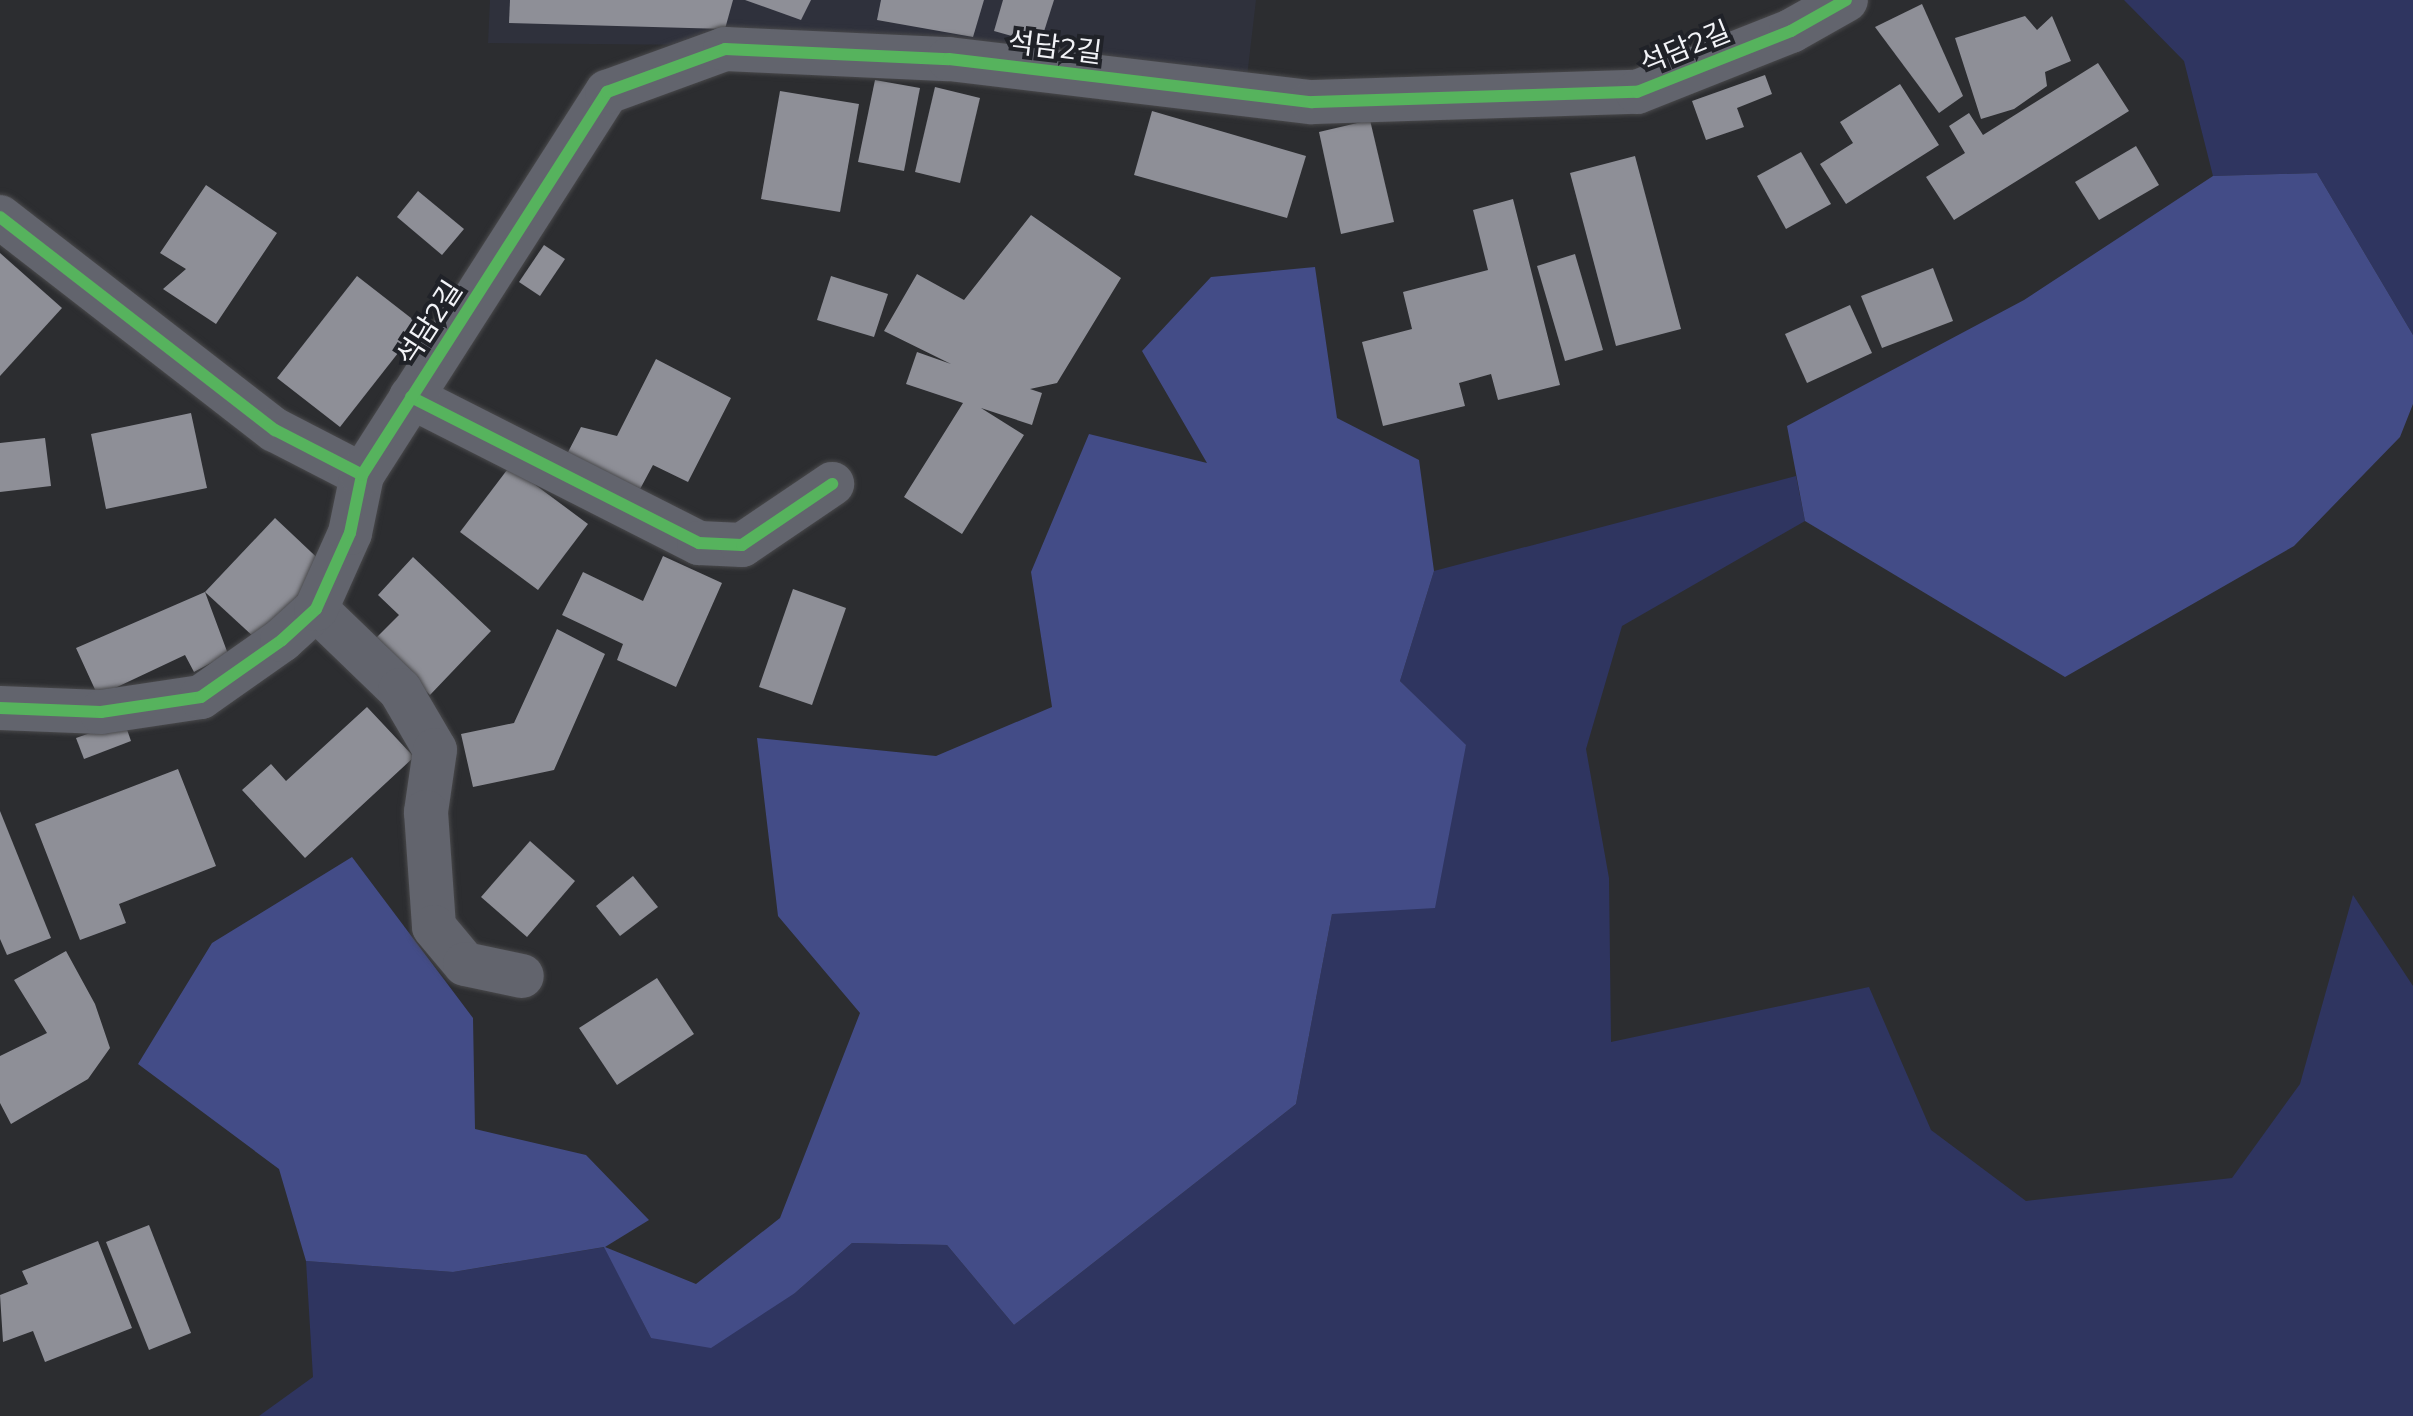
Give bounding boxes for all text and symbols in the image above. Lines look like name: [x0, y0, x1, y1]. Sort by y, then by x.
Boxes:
street label: 석담2길: [1635, 14, 1735, 80]
street label: 석담2길: [1006, 25, 1104, 69]
street label: 석담2길: [389, 274, 469, 372]

